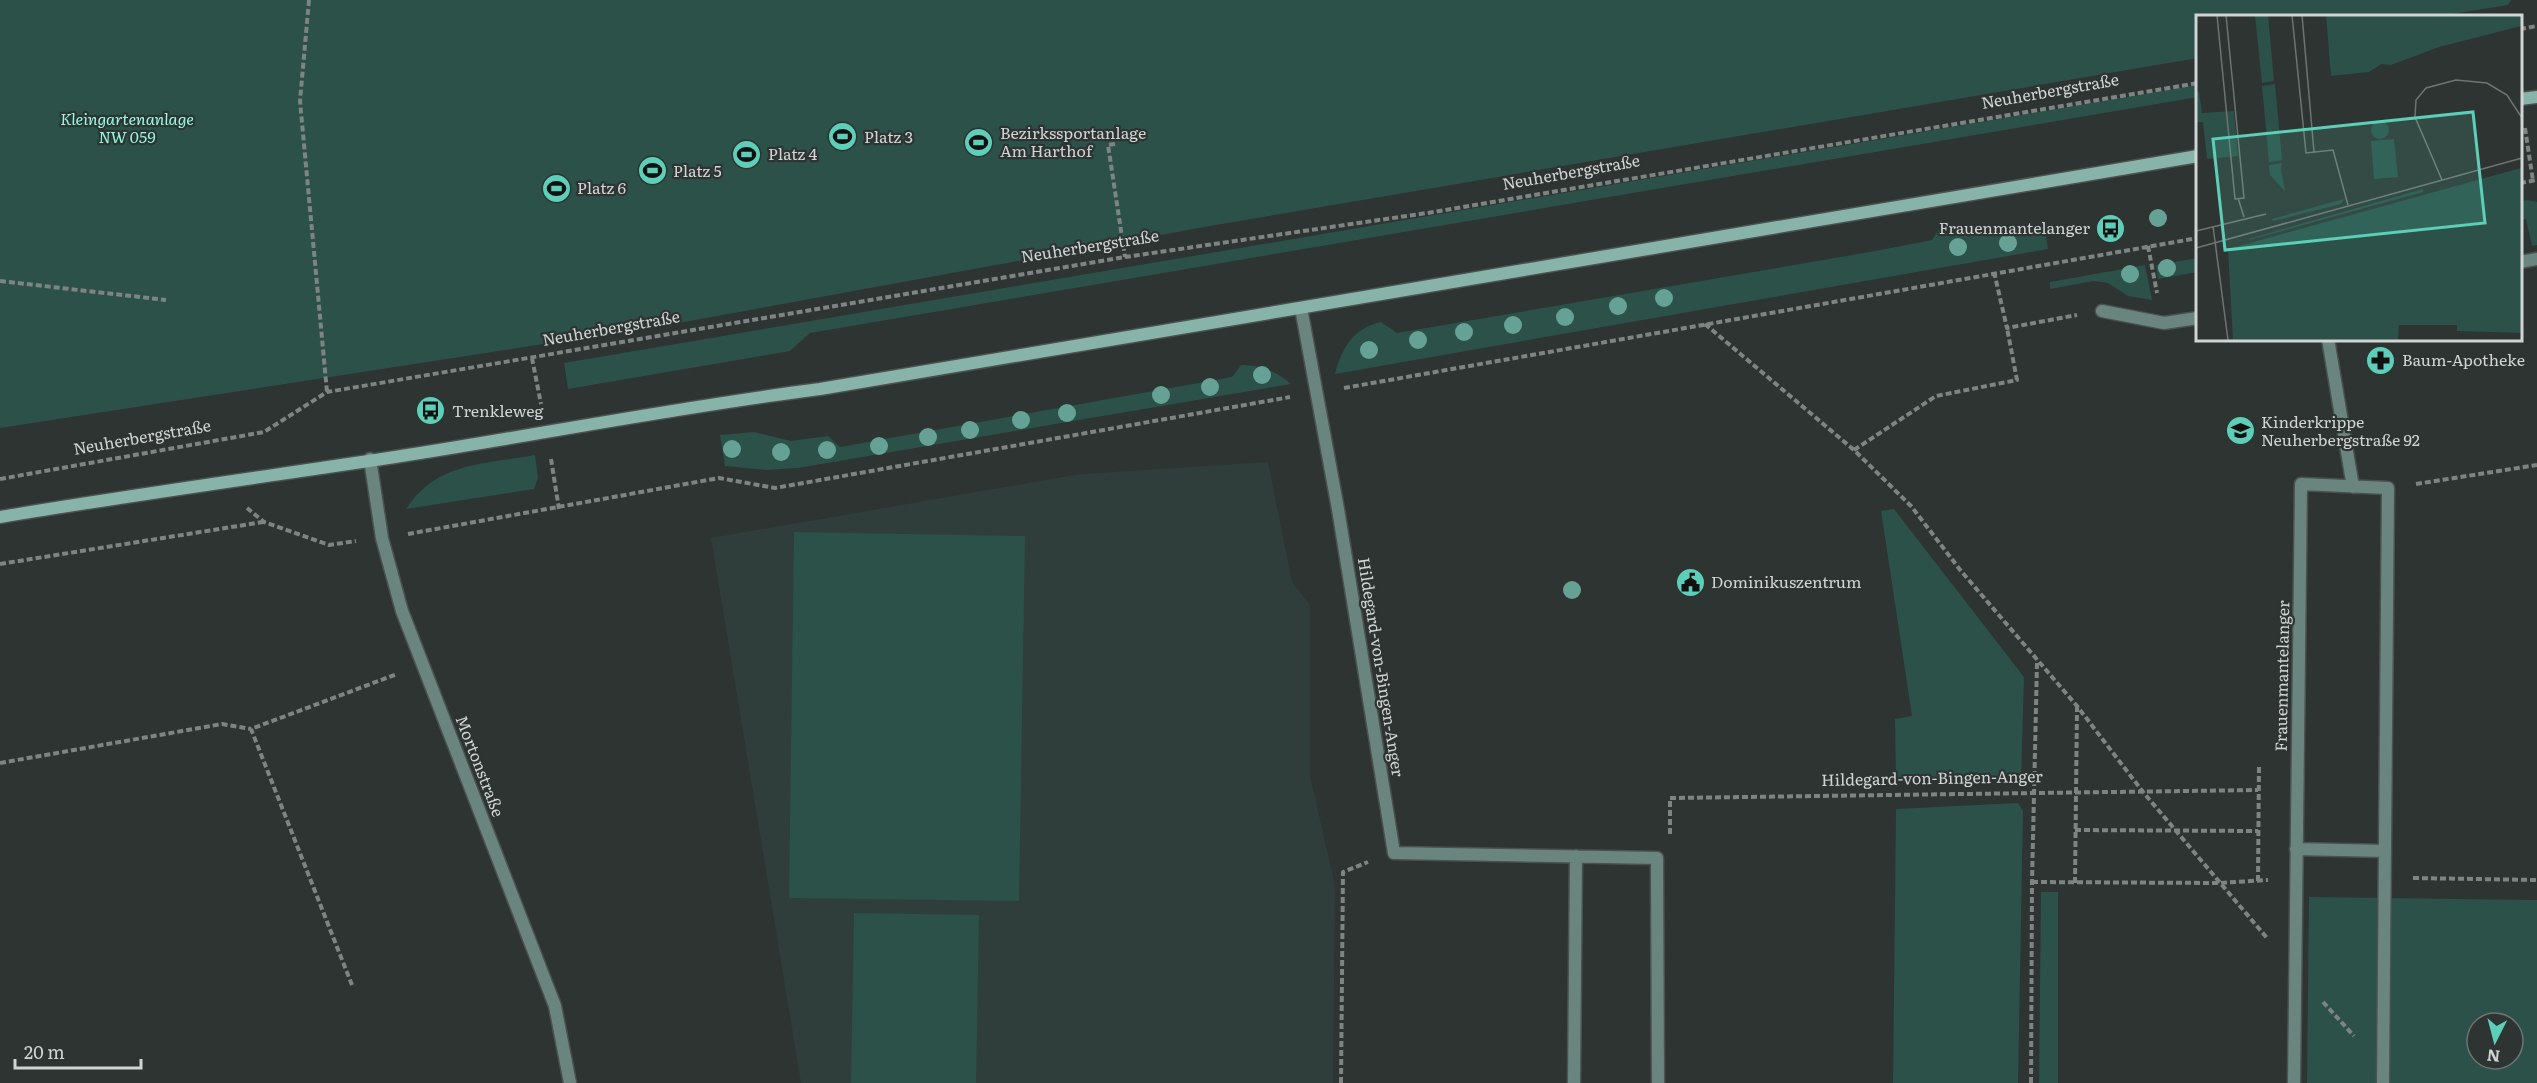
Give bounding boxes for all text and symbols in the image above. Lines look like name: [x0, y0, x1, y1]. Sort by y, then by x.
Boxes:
inset map: [2196, 15, 2522, 340]
street label: Neuherbergstraße: [1979, 66, 2121, 114]
park label: Kleingartenanlage NW 059: [60, 106, 194, 148]
place label: Bezirkssportanlage Am Harthof: [1000, 120, 1146, 162]
sports icon: Platz 3: [827, 121, 859, 153]
place label: Platz 3: [864, 124, 913, 148]
sports icon: Bezirkssportanlage Am Harthof: [963, 126, 995, 158]
sports icon: Platz 4: [731, 138, 763, 170]
place label: Platz 4: [768, 141, 818, 165]
street label: Neuherbergstraße: [1500, 147, 1642, 195]
sports icon: Platz 5: [636, 155, 668, 187]
place label: Platz 5: [673, 158, 722, 182]
sports icon: Platz 6: [540, 172, 572, 204]
place label: Platz 6: [577, 175, 627, 199]
bus stop icon: Frauenmantelanger: [2095, 212, 2127, 244]
place label: Frauenmantelanger: [1939, 215, 2090, 239]
street label: Neuherbergstraße: [1019, 222, 1161, 268]
street label: Neuherbergstraße: [540, 303, 682, 351]
pharmacy icon: Baum-Apotheke: [2365, 344, 2397, 376]
place label: Baum-Apotheke: [2402, 347, 2525, 371]
bus stop icon: Trenkleweg: [415, 395, 447, 427]
place label: Trenkleweg: [452, 398, 543, 422]
place label: Kinderkrippe Neuherbergstraße 92: [2261, 409, 2420, 451]
street label: Neuherbergstraße: [71, 412, 213, 460]
school or university icon: Kinderkrippe Neuherbergstraße 92: [2224, 415, 2256, 447]
street label: Hildegard-von-Bingen-Anger: [1353, 556, 1411, 779]
public building icon: Dominikuszentrum: [1674, 566, 1706, 598]
place label: Dominikuszentrum: [1711, 569, 1862, 593]
street label: Frauenmantelanger: [2268, 600, 2294, 752]
street label: Mortonstraße: [451, 711, 511, 820]
street label: Hildegard-von-Bingen-Anger: [1821, 763, 2043, 791]
north arrow: [2465, 1011, 2525, 1071]
scale bar: [15, 1032, 141, 1070]
text: 20 m: [24, 1038, 65, 1065]
text: N: [2485, 1044, 2501, 1070]

